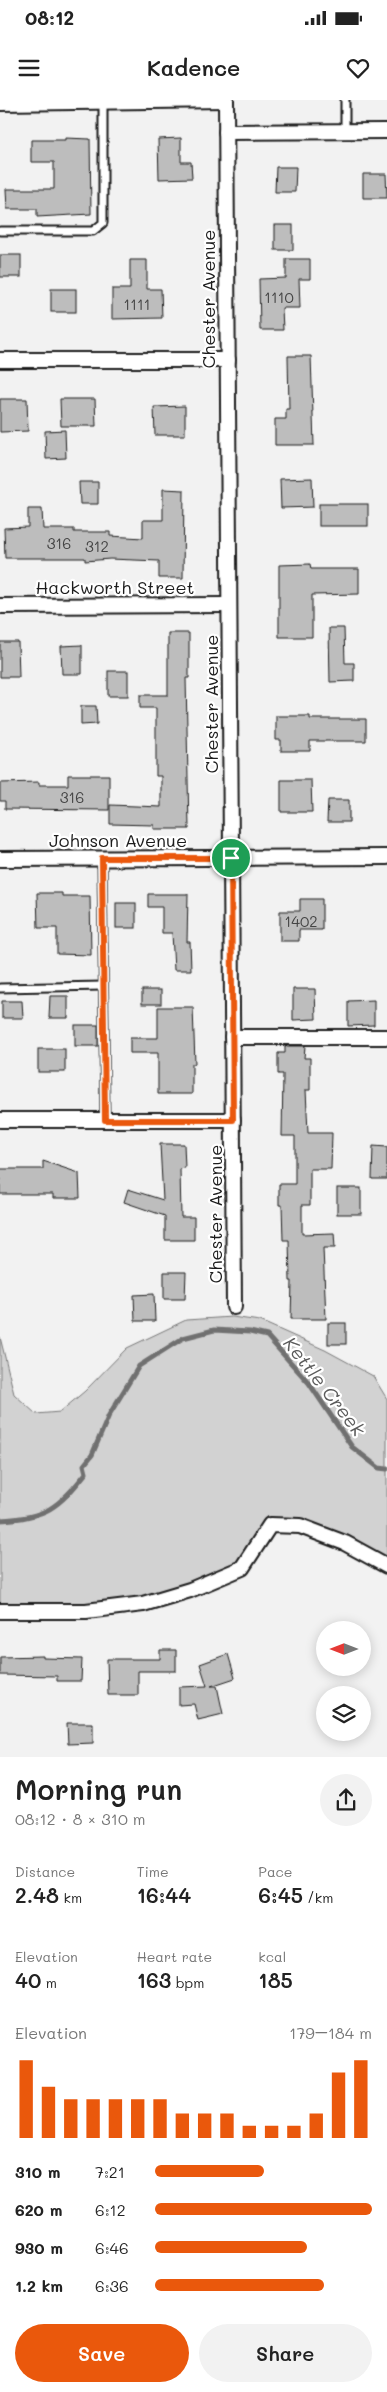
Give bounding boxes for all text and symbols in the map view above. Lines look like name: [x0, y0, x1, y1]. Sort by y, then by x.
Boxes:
text: 08:12: [25, 5, 74, 30]
text: Kadence: [147, 53, 240, 82]
icon: menu: [15, 54, 43, 82]
icon: heart: [344, 54, 372, 82]
street label: Chester Avenue: [196, 229, 220, 369]
house number: 1110: [264, 287, 294, 307]
house number: 1111: [124, 294, 150, 314]
house number: 316: [47, 533, 71, 553]
house number: 312: [85, 536, 109, 556]
street label: Hackworth Street: [36, 575, 195, 599]
street label: Chester Avenue: [199, 634, 223, 774]
house number: 316: [60, 787, 84, 807]
street label: Johnson Avenue: [49, 828, 187, 852]
pin: [210, 837, 252, 879]
icon: arrive: [217, 844, 245, 872]
house number: 1402: [284, 911, 318, 931]
street label: Chester Avenue: [203, 1144, 227, 1284]
water label: Kettle Creek: [278, 1331, 372, 1441]
north arrow: [316, 1621, 371, 1676]
map controls: [316, 1621, 371, 1741]
button: layers: [316, 1686, 371, 1741]
text: Morning run: [15, 1771, 182, 1807]
button: share: [320, 1774, 372, 1826]
text: 08:12 · 8 × 310 m: [15, 1808, 146, 1829]
text: Distance: [15, 1862, 75, 1881]
text: Time: [137, 1862, 169, 1881]
text: Pace: [258, 1862, 293, 1881]
text: 2.48: [15, 1881, 59, 1908]
text: 16:44: [137, 1881, 191, 1908]
text: 6:45: [258, 1881, 303, 1908]
text: km: [59, 1888, 82, 1907]
text: /km: [303, 1888, 333, 1907]
text: Elevation: [15, 1947, 78, 1966]
text: Heart rate: [137, 1947, 212, 1966]
text: kcal: [258, 1947, 286, 1966]
text: 40: [15, 1966, 41, 1993]
text: 163: [137, 1966, 171, 1993]
text: 185: [258, 1966, 293, 1993]
text: m: [41, 1973, 57, 1992]
text: bpm: [171, 1973, 204, 1992]
text: Elevation: [15, 2022, 87, 2043]
text: 179–184 m: [289, 2022, 372, 2043]
text: 310 m: [15, 2161, 60, 2182]
text: 7:21: [95, 2161, 125, 2182]
text: 620 m: [15, 2199, 62, 2220]
text: 6:12: [95, 2199, 126, 2220]
text: 930 m: [15, 2237, 63, 2258]
text: 6:46: [95, 2237, 129, 2258]
text: 1.2 km: [15, 2275, 63, 2296]
text: 6:36: [95, 2275, 129, 2296]
button: Save: [15, 2324, 189, 2382]
button: Share: [199, 2324, 372, 2382]

